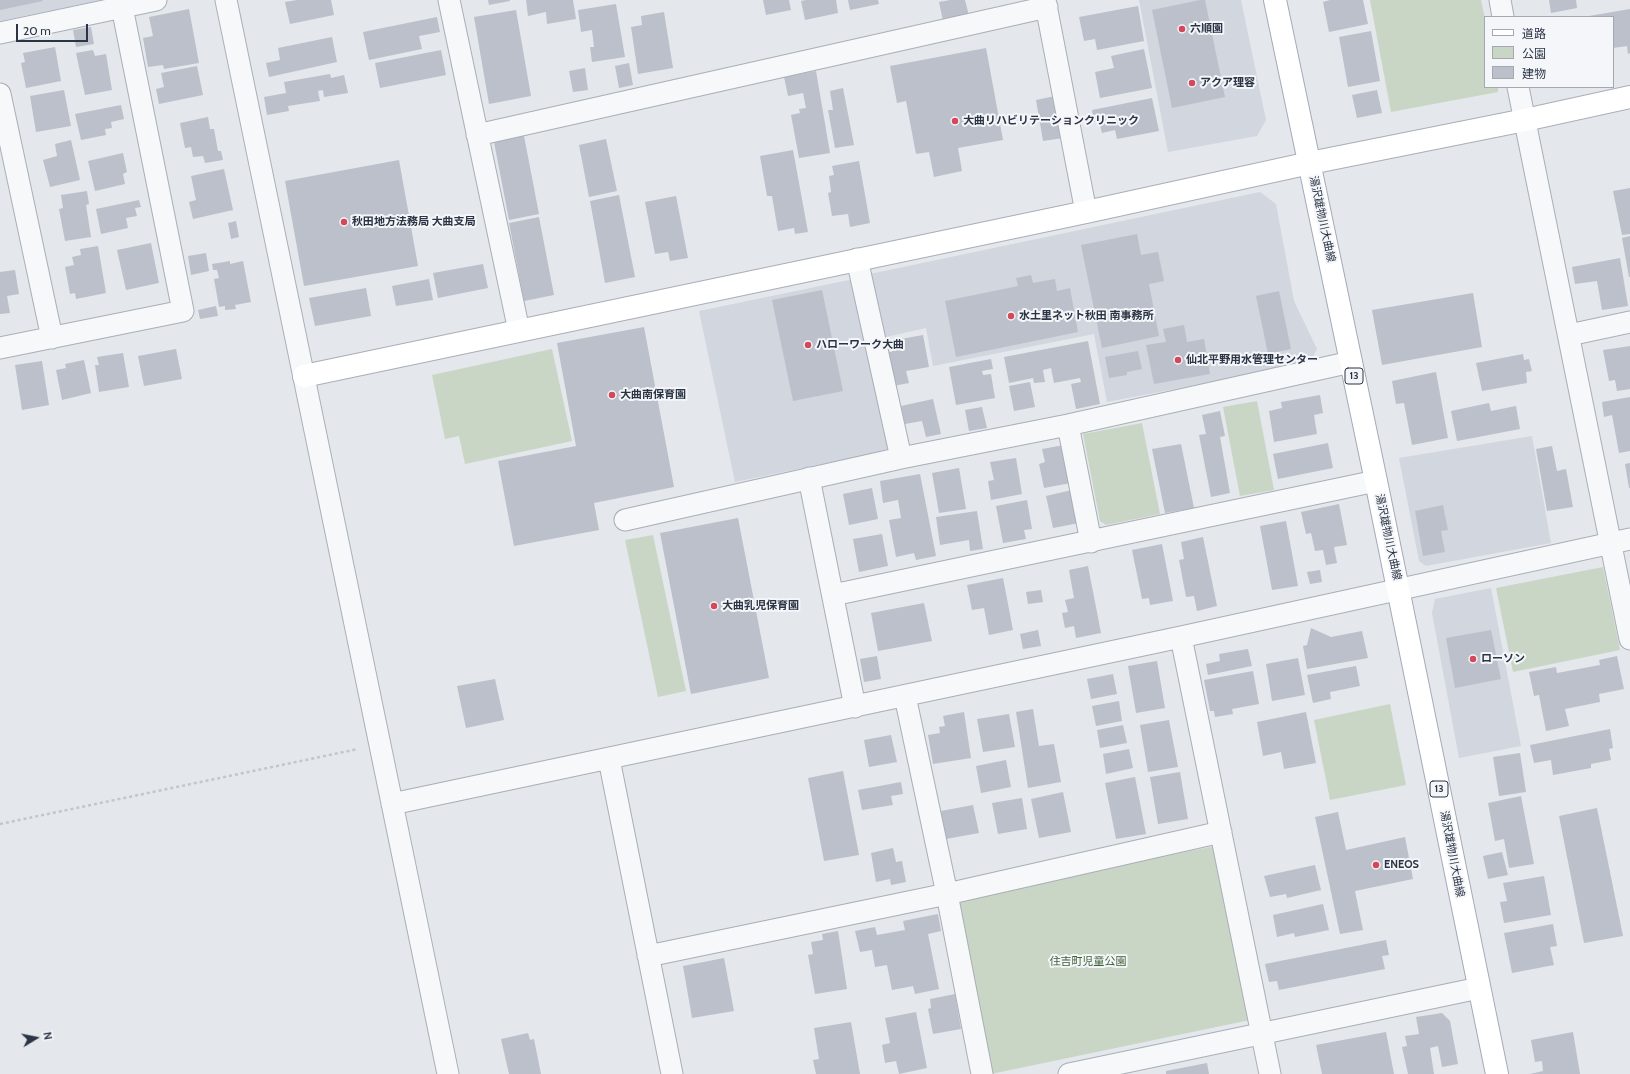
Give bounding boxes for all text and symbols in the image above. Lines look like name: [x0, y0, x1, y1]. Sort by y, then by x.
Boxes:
scale bar: [18, 16, 90, 42]
legend: [1484, 16, 1614, 88]
place label: 六順園: [1190, 22, 1223, 36]
text: 20 m: [23, 23, 51, 38]
marker: 六順園: [1177, 24, 1187, 34]
text: 道路: [1522, 26, 1546, 41]
text: 公園: [1522, 46, 1546, 61]
text: 建物: [1522, 66, 1546, 81]
place label: アクア理容: [1200, 76, 1255, 90]
marker: アクア理容: [1187, 78, 1197, 88]
place label: 大曲リハビリテーションクリニック: [963, 114, 1139, 128]
marker: 大曲リハビリテーションクリニック: [950, 116, 960, 126]
street label: 湯沢雄物川大曲線: [1306, 175, 1338, 263]
place label: 秋田地方法務局 大曲支局: [352, 215, 475, 229]
marker: 秋田地方法務局 大曲支局: [339, 217, 349, 227]
place label: 水土里ネット秋田 南事務所: [1019, 309, 1153, 323]
marker: 水土里ネット秋田 南事務所: [1006, 311, 1016, 321]
place label: ハローワーク大曲: [816, 338, 904, 352]
marker: ハローワーク大曲: [803, 340, 813, 350]
place label: 仙北平野用水管理センター: [1186, 353, 1318, 367]
marker: 仙北平野用水管理センター: [1173, 355, 1183, 365]
road number: 13: [1345, 368, 1363, 384]
place label: 大曲南保育園: [620, 388, 686, 402]
marker: 大曲南保育園: [607, 390, 617, 400]
street label: 湯沢雄物川大曲線: [1372, 493, 1404, 581]
place label: 大曲乳児保育園: [722, 599, 799, 613]
marker: 大曲乳児保育園: [709, 601, 719, 611]
place label: ローソン: [1481, 652, 1525, 666]
marker: ローソン: [1468, 654, 1478, 664]
road number: 13: [1430, 781, 1448, 797]
street label: 湯沢雄物川大曲線: [1437, 810, 1467, 898]
place label: ENEOS: [1384, 858, 1419, 872]
marker: ENEOS: [1371, 860, 1381, 870]
park label: 住吉町児童公園: [1050, 955, 1126, 969]
north arrow: [16, 1018, 56, 1058]
text: N: [40, 1031, 55, 1041]

